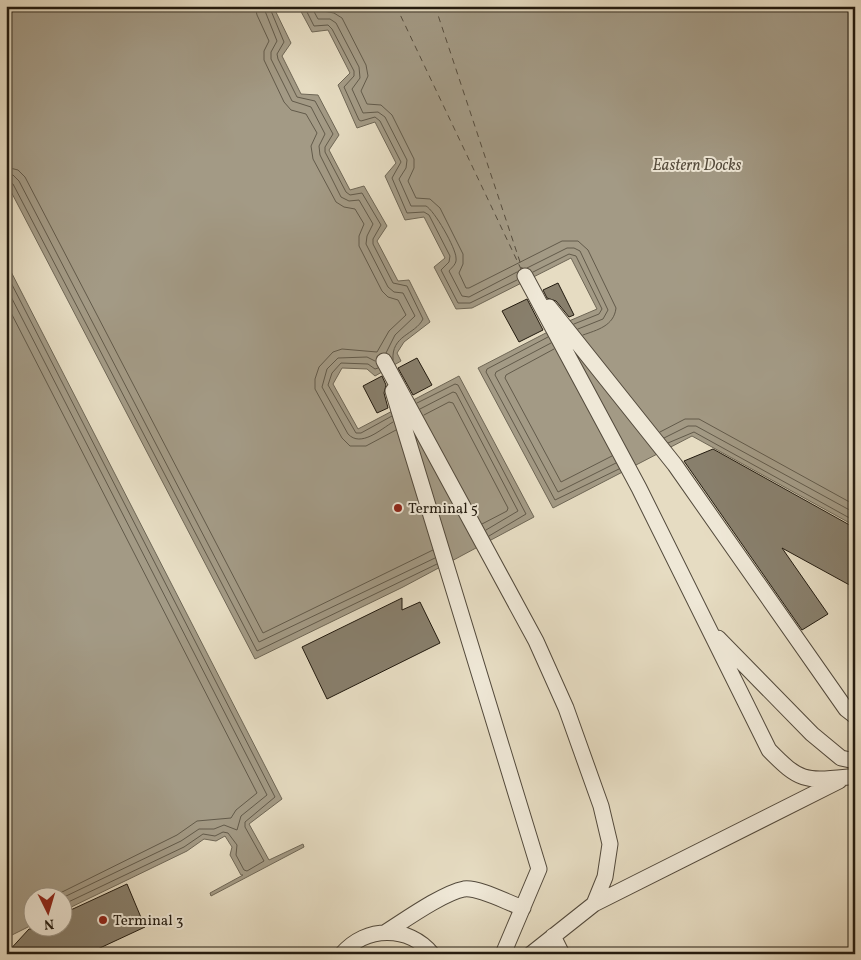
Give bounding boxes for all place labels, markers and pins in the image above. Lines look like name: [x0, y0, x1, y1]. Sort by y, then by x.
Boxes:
place label: Terminal 5: [408, 499, 478, 520]
marker: Terminal 5: [392, 502, 404, 514]
place label: Terminal 3: [113, 911, 184, 932]
marker: Terminal 3: [97, 914, 109, 926]

